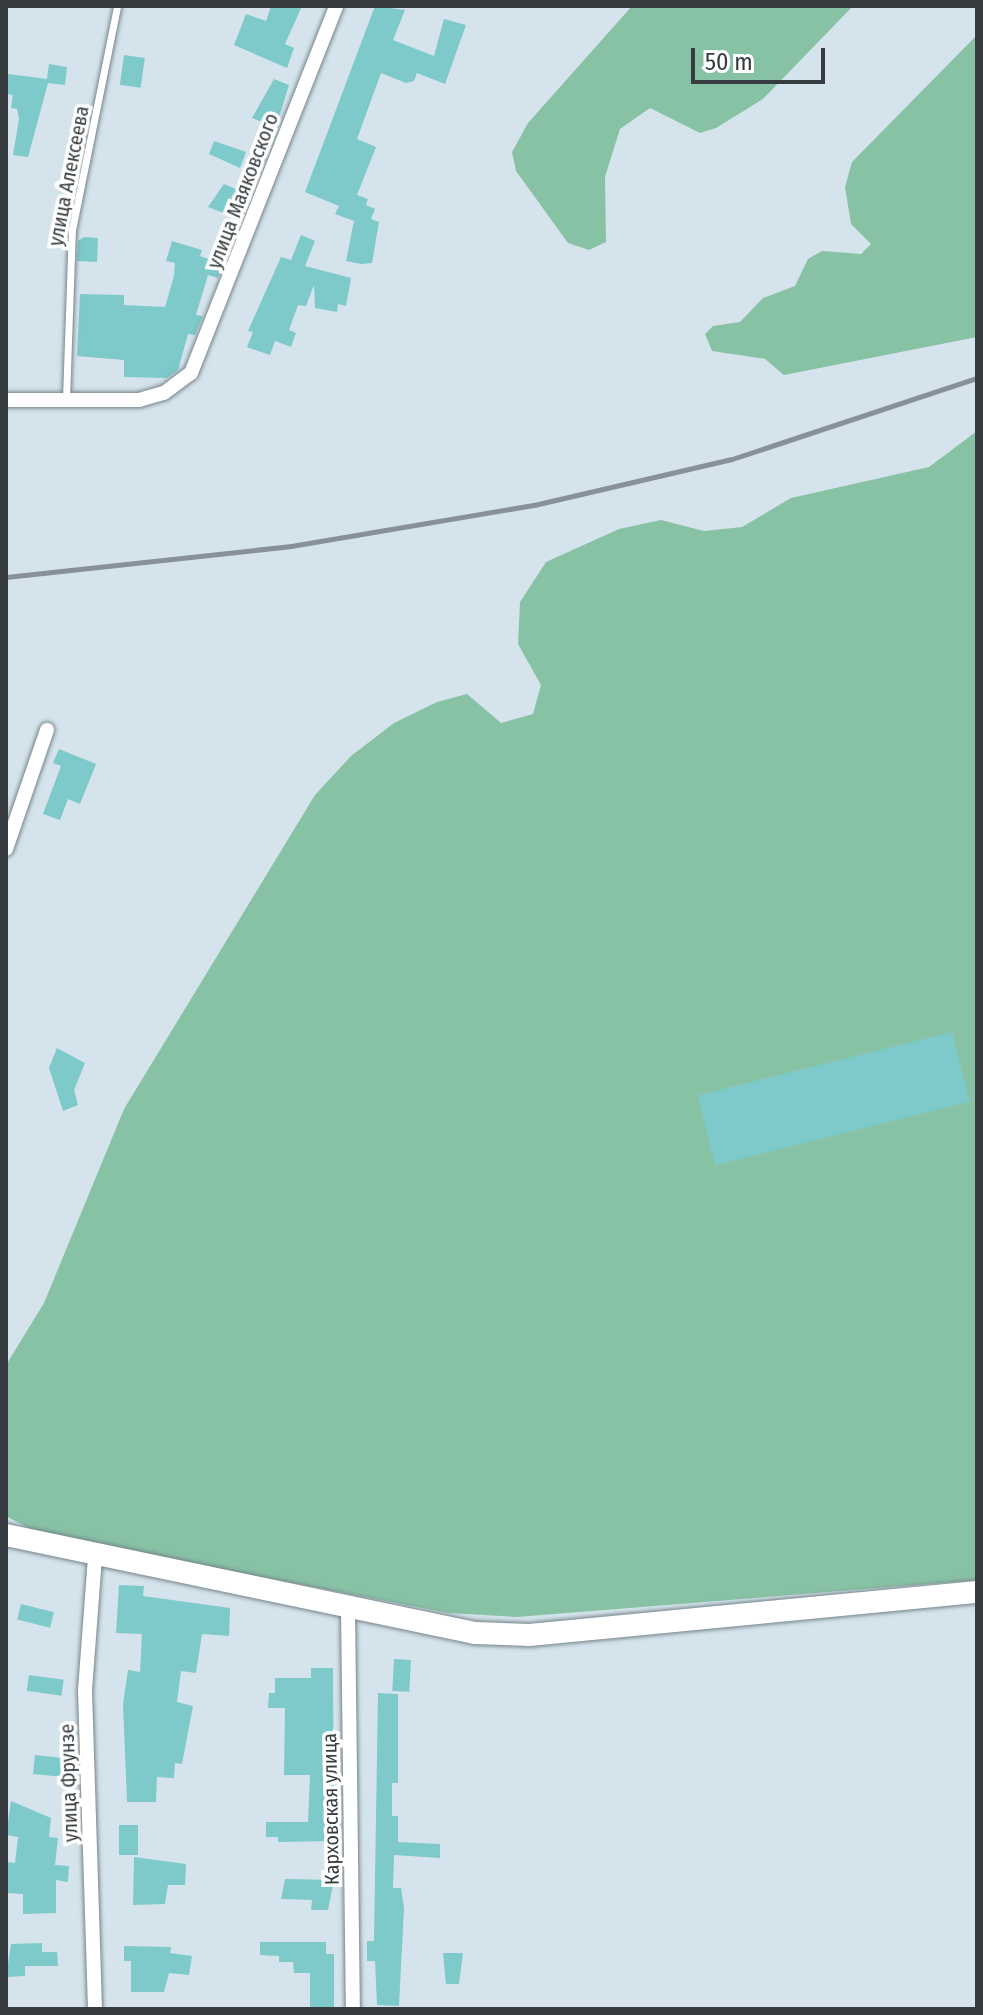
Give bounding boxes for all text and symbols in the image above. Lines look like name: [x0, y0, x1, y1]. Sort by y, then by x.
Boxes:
scale bar: [695, 32, 829, 82]
text: 50 m: [705, 48, 753, 76]
street label: улица Алексеева: [44, 104, 94, 248]
street label: улица Маяковского: [202, 110, 284, 272]
street label: улица Фрунзе: [55, 1723, 83, 1843]
street label: Карховская улица: [318, 1733, 344, 1885]

